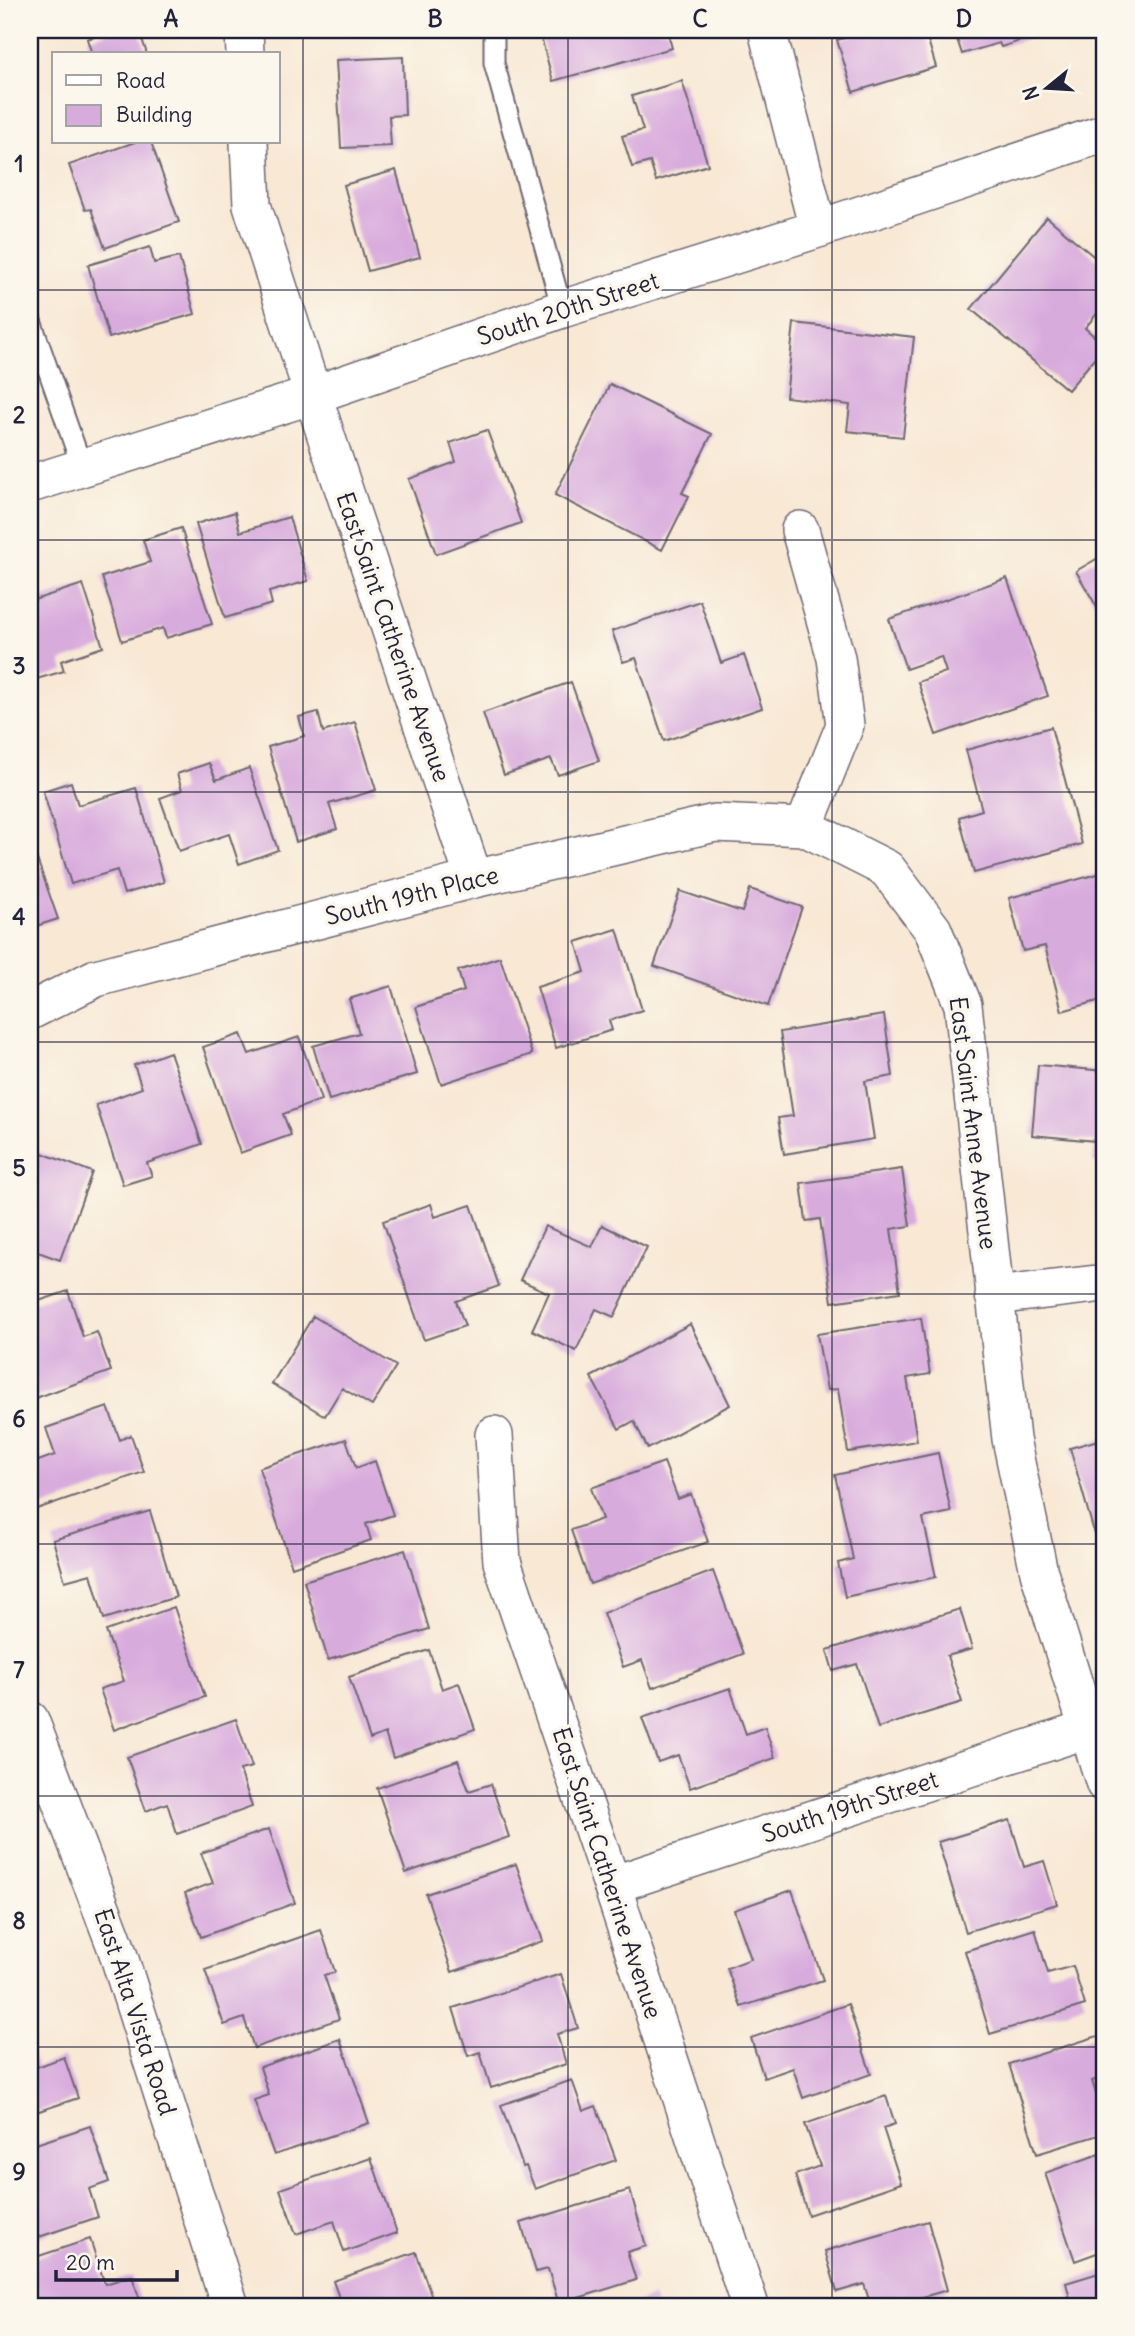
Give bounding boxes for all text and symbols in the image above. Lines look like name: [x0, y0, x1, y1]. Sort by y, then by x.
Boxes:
text: A: [164, 4, 179, 33]
text: B: [427, 4, 443, 33]
text: C: [692, 4, 708, 33]
text: D: [956, 4, 972, 33]
legend: [52, 52, 280, 144]
north arrow: [1012, 52, 1082, 122]
text: Road: [116, 67, 165, 94]
text: N: [1017, 83, 1044, 103]
text: Building: [116, 101, 192, 128]
text: 1: [14, 149, 24, 178]
street label: South 20th Street: [473, 265, 662, 352]
text: 2: [13, 400, 26, 429]
street label: East Saint Catherine Avenue: [330, 488, 458, 785]
text: 3: [12, 651, 26, 680]
street label: South 19th Place: [322, 859, 502, 931]
text: 4: [12, 902, 26, 931]
street label: East Saint Anne Avenue: [944, 995, 1004, 1251]
text: 5: [12, 1153, 26, 1182]
text: 6: [12, 1404, 26, 1433]
text: 7: [13, 1655, 25, 1684]
street label: East Saint Catherine Avenue: [547, 1723, 669, 2022]
street label: South 19th Street: [758, 1763, 942, 1849]
street label: East Alta Vista Road: [88, 1905, 184, 2119]
text: 8: [12, 1906, 26, 1935]
text: 9: [12, 2157, 26, 2186]
scale bar: [56, 2238, 177, 2282]
text: 20 m: [66, 2249, 115, 2276]

